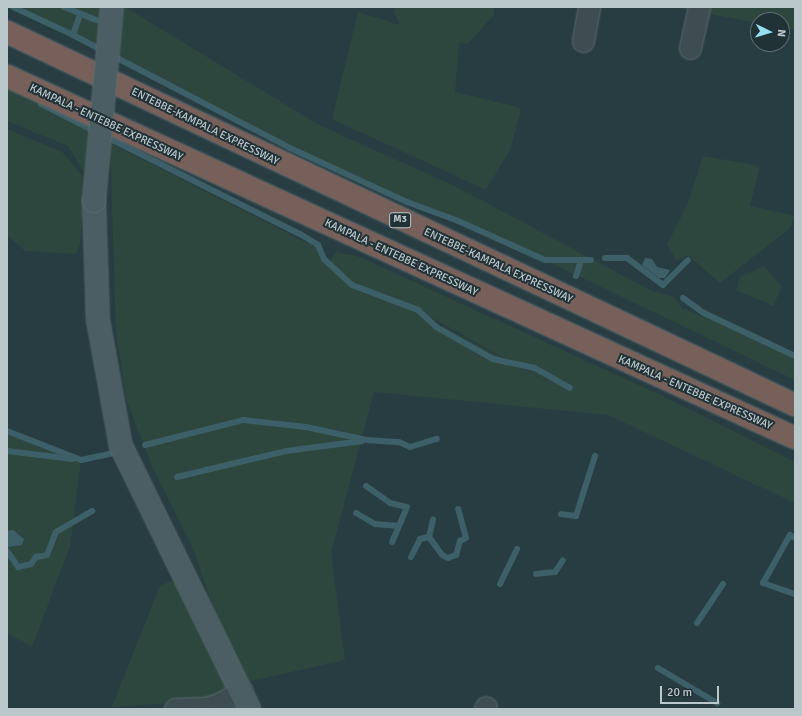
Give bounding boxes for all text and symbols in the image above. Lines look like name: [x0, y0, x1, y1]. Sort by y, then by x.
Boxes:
north arrow: [750, 12, 790, 52]
text: N: [775, 29, 788, 37]
street label: KAMPALA - ENTEBBE EXPRESSWAY: [27, 82, 185, 164]
street label: ENTEBBE-KAMPALA EXPRESSWAY: [129, 85, 281, 169]
road number: M3: [389, 212, 411, 228]
street label: KAMPALA - ENTEBBE EXPRESSWAY: [322, 217, 480, 299]
street label: ENTEBBE-KAMPALA EXPRESSWAY: [422, 226, 574, 306]
street label: KAMPALA - ENTEBBE EXPRESSWAY: [616, 353, 774, 433]
scale bar: [662, 678, 721, 704]
text: 20 m: [667, 685, 692, 700]

